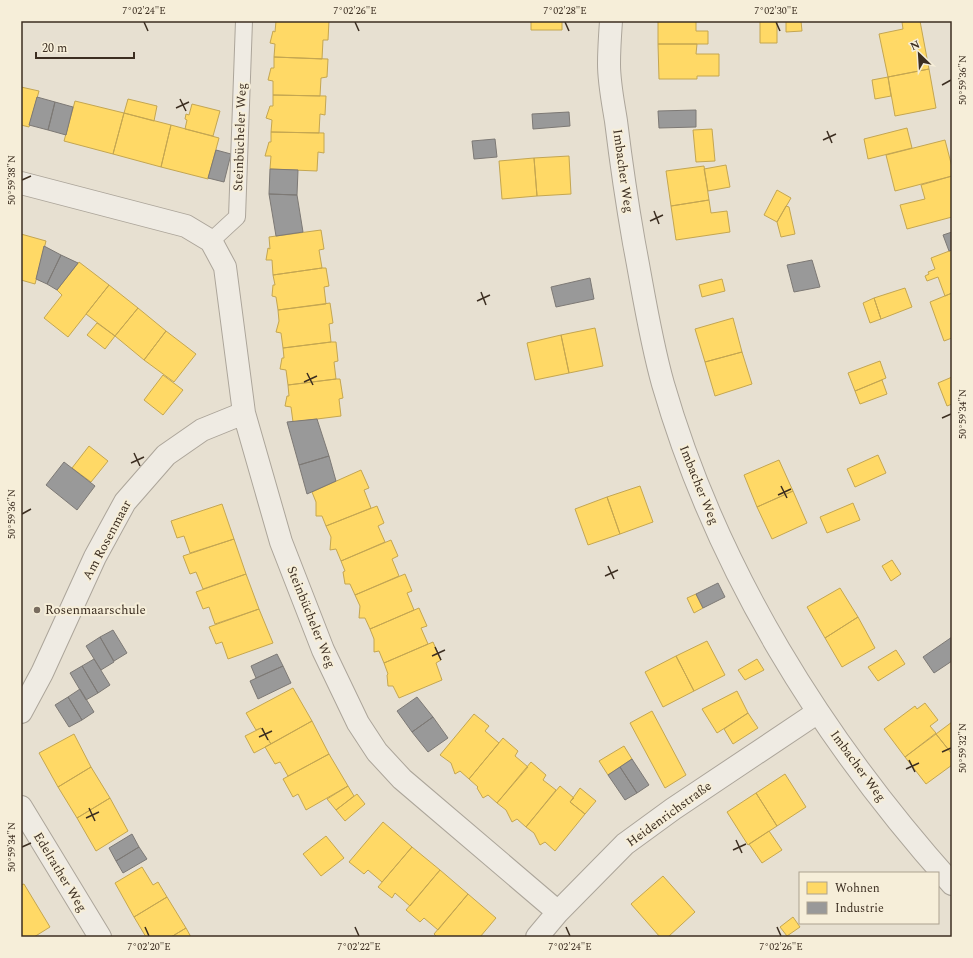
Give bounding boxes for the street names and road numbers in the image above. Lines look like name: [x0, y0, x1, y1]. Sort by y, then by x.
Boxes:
street label: Steinbücheler Weg: [228, 82, 252, 192]
street label: Imbacher Weg: [607, 128, 639, 214]
street label: Imbacher Weg: [674, 442, 724, 528]
street label: Am Rosenmaar: [77, 496, 137, 584]
street label: Steinbücheler Weg: [281, 563, 341, 671]
street label: Imbacher Weg: [825, 726, 891, 806]
street label: Heidenrichstraße: [622, 776, 716, 852]
street label: Edelrather Weg: [28, 828, 92, 916]

